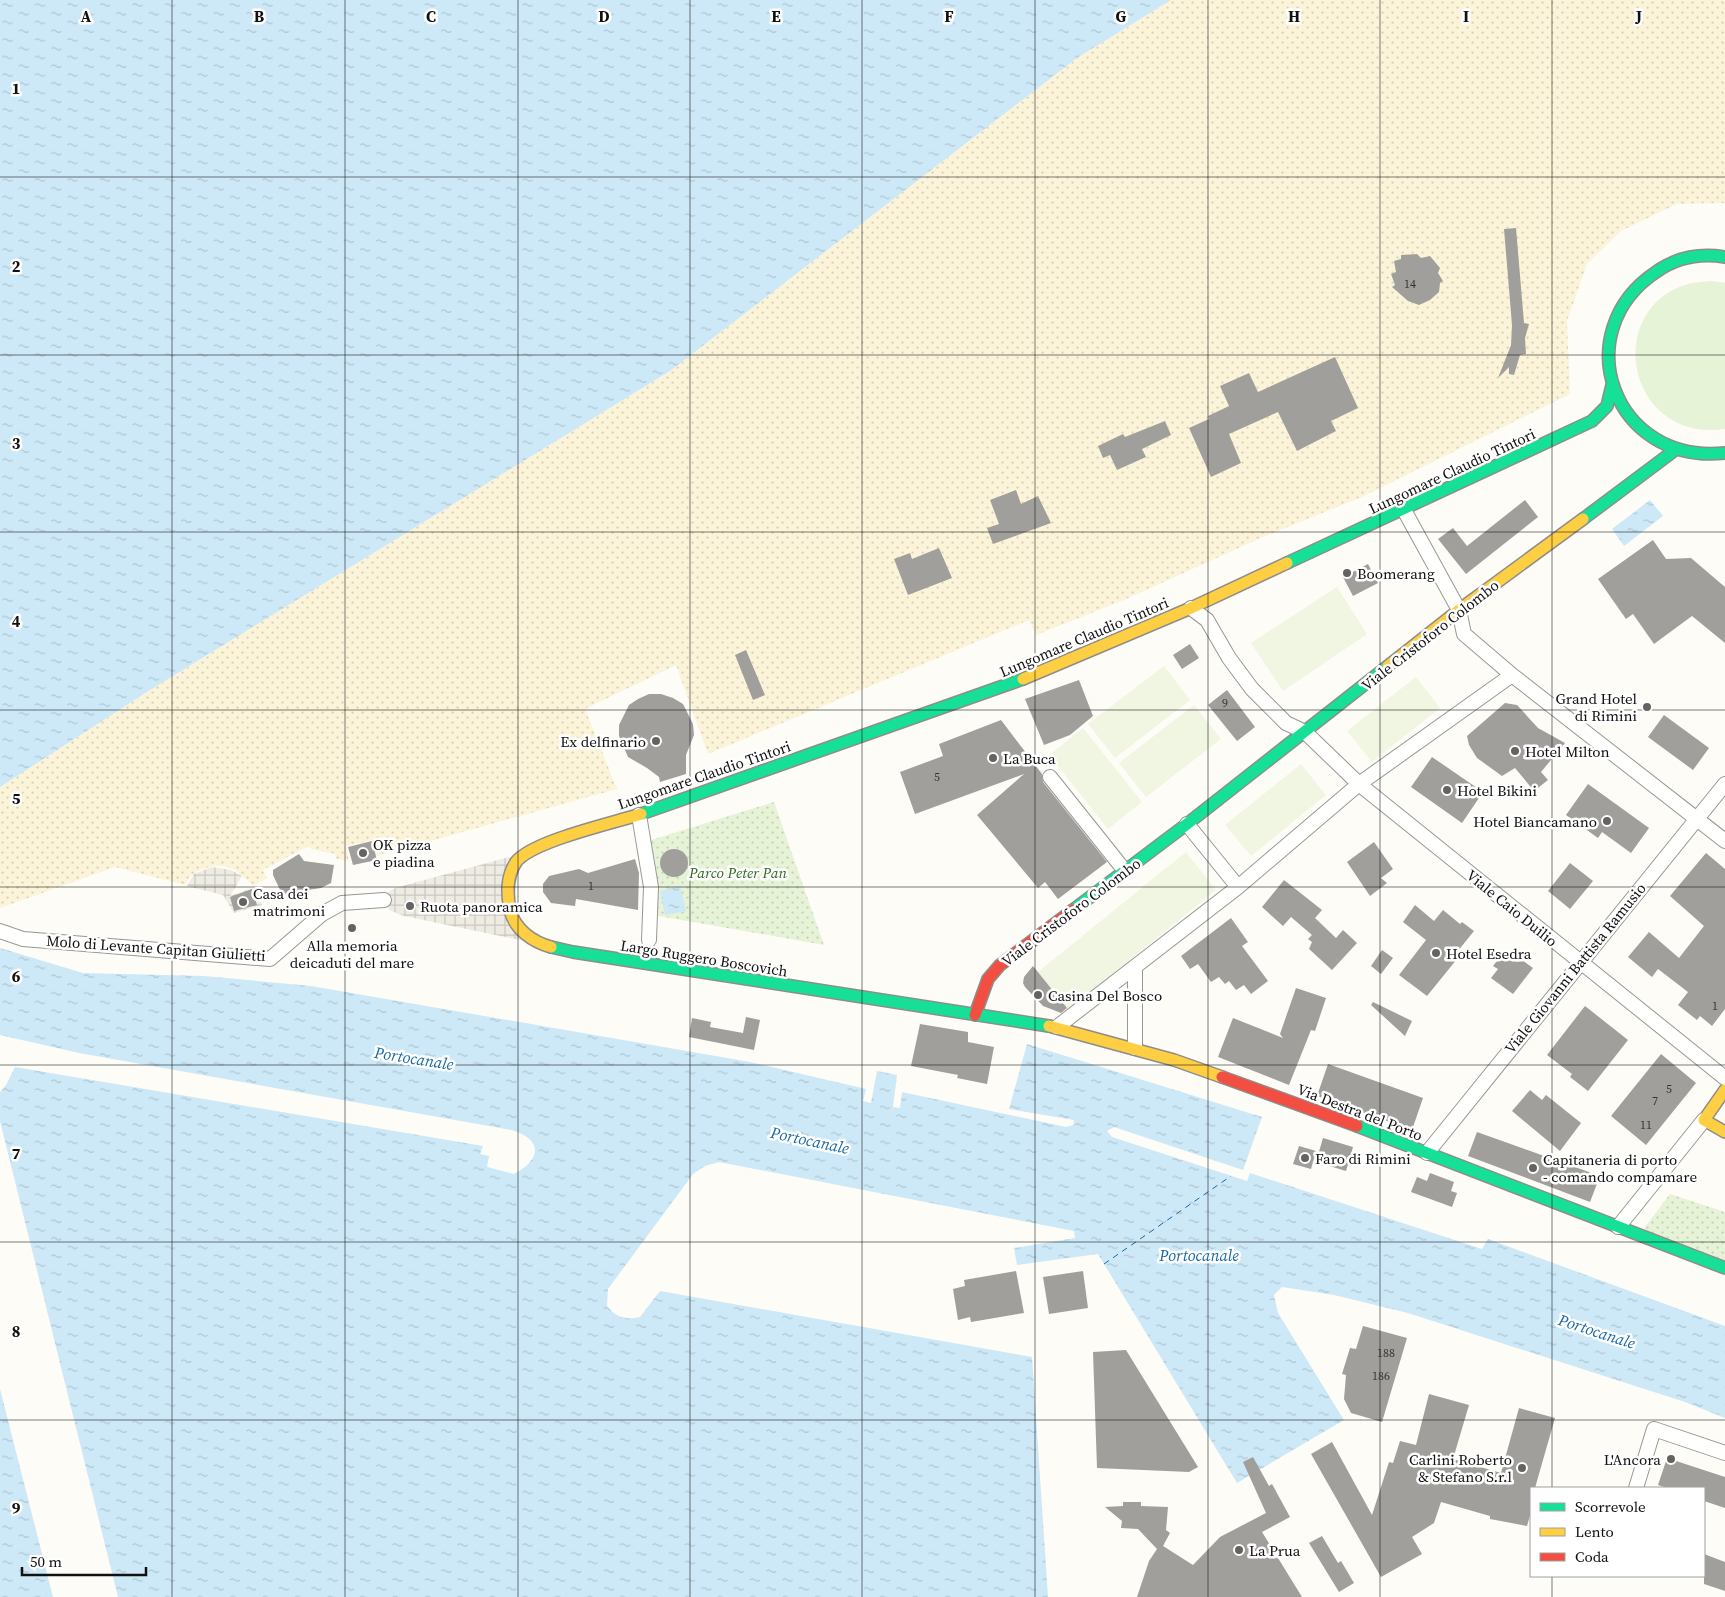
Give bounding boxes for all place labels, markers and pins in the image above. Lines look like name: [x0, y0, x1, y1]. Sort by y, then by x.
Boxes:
place label: Boomerang: [1357, 563, 1435, 584]
marker: Boomerang: [1341, 567, 1353, 579]
place label: Grand Hotel di Rimini: [1555, 688, 1638, 726]
marker: Grand Hotel di Rimini: [1641, 701, 1653, 713]
place label: Ex delfinario: [560, 731, 646, 752]
marker: Ex delfinario: [650, 735, 662, 747]
place label: Hotel Milton: [1525, 741, 1610, 762]
marker: Hotel Milton: [1509, 745, 1521, 757]
place label: La Buca: [1003, 748, 1056, 769]
marker: La Buca: [987, 752, 999, 764]
place label: Hotel Bikini: [1457, 780, 1537, 801]
marker: Hotel Bikini: [1441, 784, 1453, 796]
place label: Hotel Biancamano: [1473, 811, 1597, 832]
marker: Hotel Biancamano: [1601, 815, 1613, 827]
place label: OK pizza e piadina: [373, 834, 435, 872]
marker: OK pizza e piadina: [357, 847, 369, 859]
place label: Casa dei matrimoni: [253, 883, 325, 921]
marker: Casa dei matrimoni: [237, 896, 249, 908]
place label: Ruota panoramica: [420, 896, 543, 917]
marker: Ruota panoramica: [404, 900, 416, 912]
marker: Alla memoria deicaduti del mare: [346, 922, 358, 934]
place label: Alla memoria deicaduti del mare: [290, 935, 415, 973]
place label: Hotel Esedra: [1446, 943, 1532, 964]
marker: Hotel Esedra: [1430, 947, 1442, 959]
place label: Casina Del Bosco: [1048, 985, 1162, 1006]
marker: Casina Del Bosco: [1032, 989, 1044, 1001]
place label: Faro di Rimini: [1315, 1148, 1411, 1169]
place label: Capitaneria di porto - comando compamare: [1543, 1149, 1698, 1187]
marker: Faro di Rimini: [1299, 1152, 1311, 1164]
marker: Capitaneria di porto - comando compamare: [1527, 1162, 1539, 1174]
place label: Carlini Roberto & Stefano S.r.l: [1409, 1449, 1513, 1487]
place label: L'Ancora: [1604, 1449, 1661, 1470]
marker: L'Ancora: [1665, 1453, 1677, 1465]
marker: Carlini Roberto & Stefano S.r.l: [1516, 1462, 1528, 1474]
place label: La Prua: [1249, 1540, 1301, 1561]
marker: La Prua: [1233, 1544, 1245, 1556]

